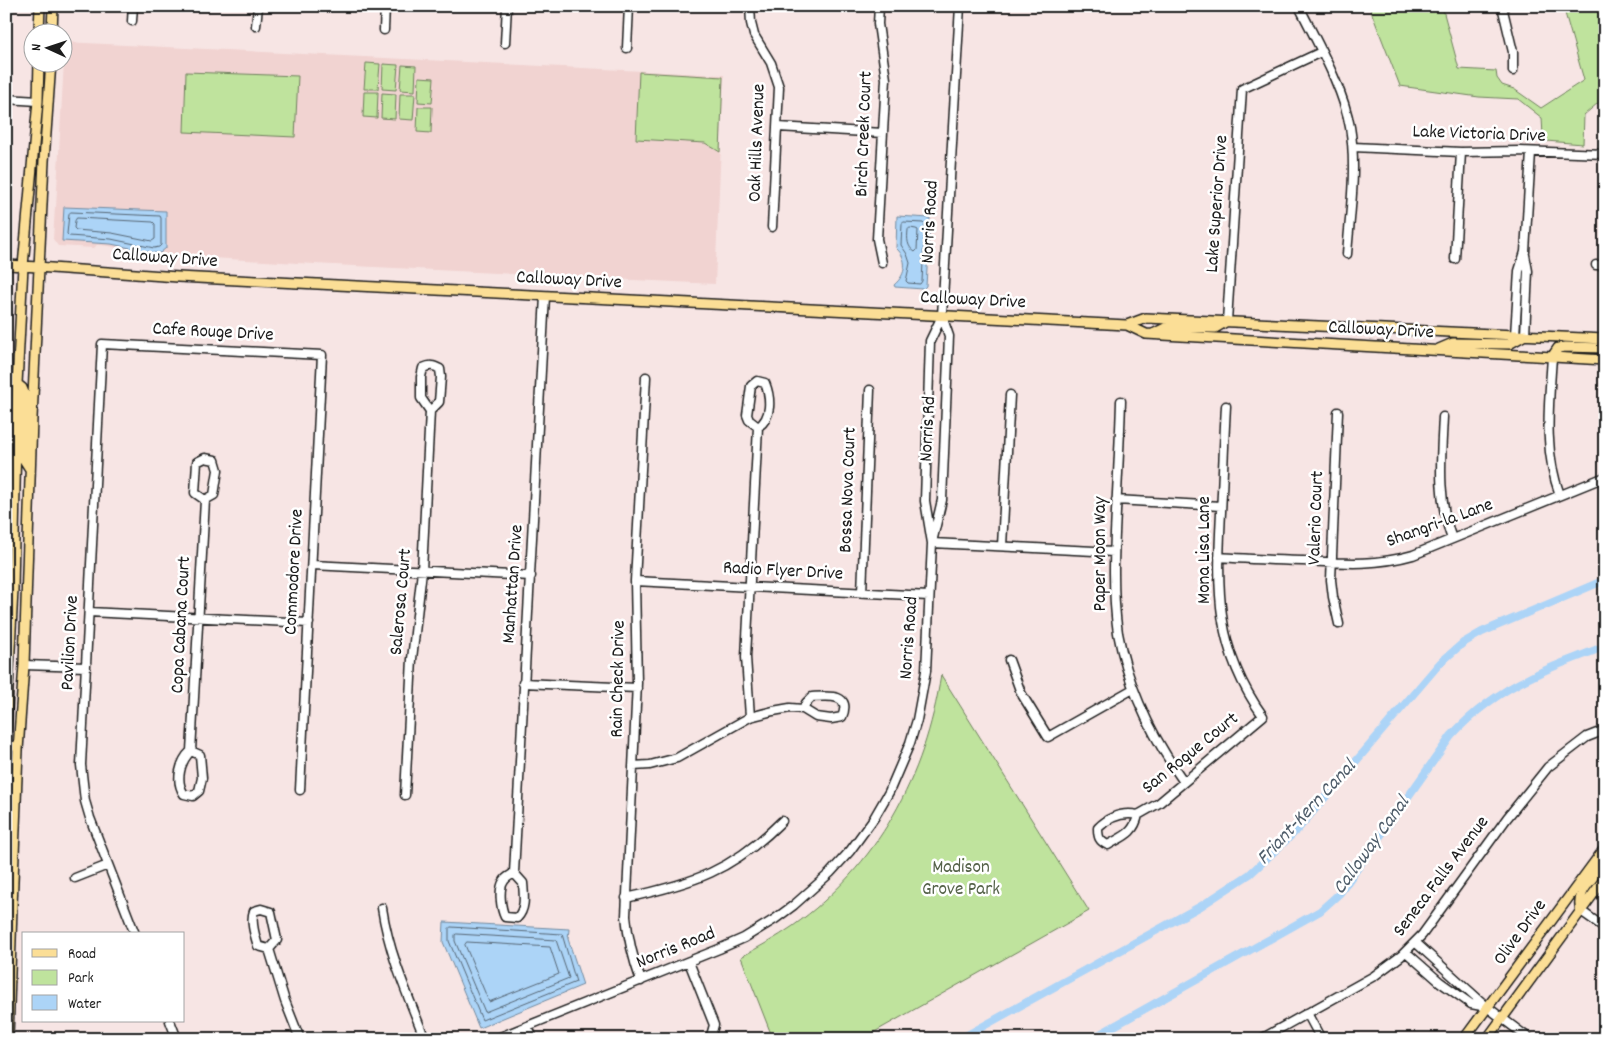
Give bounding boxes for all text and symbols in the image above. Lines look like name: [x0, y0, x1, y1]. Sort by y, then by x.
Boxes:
north arrow: [22, 22, 72, 72]
text: N: [27, 43, 47, 51]
street label: Birch Creek Court: [849, 71, 881, 197]
street label: Oak Hills Avenue: [742, 83, 774, 203]
street label: Lake Victoria Drive: [1412, 119, 1546, 151]
street label: Lake Superior Drive: [1200, 134, 1236, 274]
street label: Norris Road: [915, 180, 947, 264]
street label: Calloway Drive: [111, 242, 219, 276]
street label: Calloway Drive: [516, 265, 622, 297]
street label: Calloway Drive: [920, 285, 1026, 317]
street label: Calloway Drive: [1328, 315, 1434, 347]
street label: Cafe Rouge Drive: [152, 316, 274, 350]
street label: Norris Rd: [914, 395, 944, 463]
street label: Bossa Nova Court: [833, 427, 865, 553]
street label: Valerio Court: [1302, 470, 1332, 566]
street label: Shangri-la Lane: [1383, 492, 1497, 556]
street label: Paper Moon Way: [1088, 496, 1115, 611]
street label: Mona Lisa Lane: [1192, 496, 1219, 604]
street label: Commodore Drive: [278, 508, 312, 636]
street label: Manhattan Drive: [496, 524, 532, 644]
street label: Salerosa Court: [384, 548, 420, 656]
street label: Radio Flyer Drive: [722, 555, 844, 589]
street label: Copa Cabana Court: [165, 556, 199, 694]
street label: Pavilion Drive: [55, 595, 87, 691]
street label: Norris Road: [894, 596, 926, 680]
street label: Rain Check Drive: [604, 620, 634, 738]
street label: San Rogue Court: [1137, 707, 1245, 801]
water label: Friant-Kern Canal: [1251, 753, 1365, 872]
water label: Calloway Canal: [1327, 789, 1419, 901]
street label: Seneca Falls Avenue: [1387, 811, 1497, 943]
park label: Madison Grove Park: [922, 855, 1000, 904]
street label: Olive Drive: [1488, 894, 1554, 972]
street label: Norris Road: [632, 921, 720, 977]
legend: [22, 932, 185, 1022]
text: Road: [68, 944, 96, 966]
text: Park: [68, 968, 94, 990]
text: Water: [68, 994, 102, 1016]

